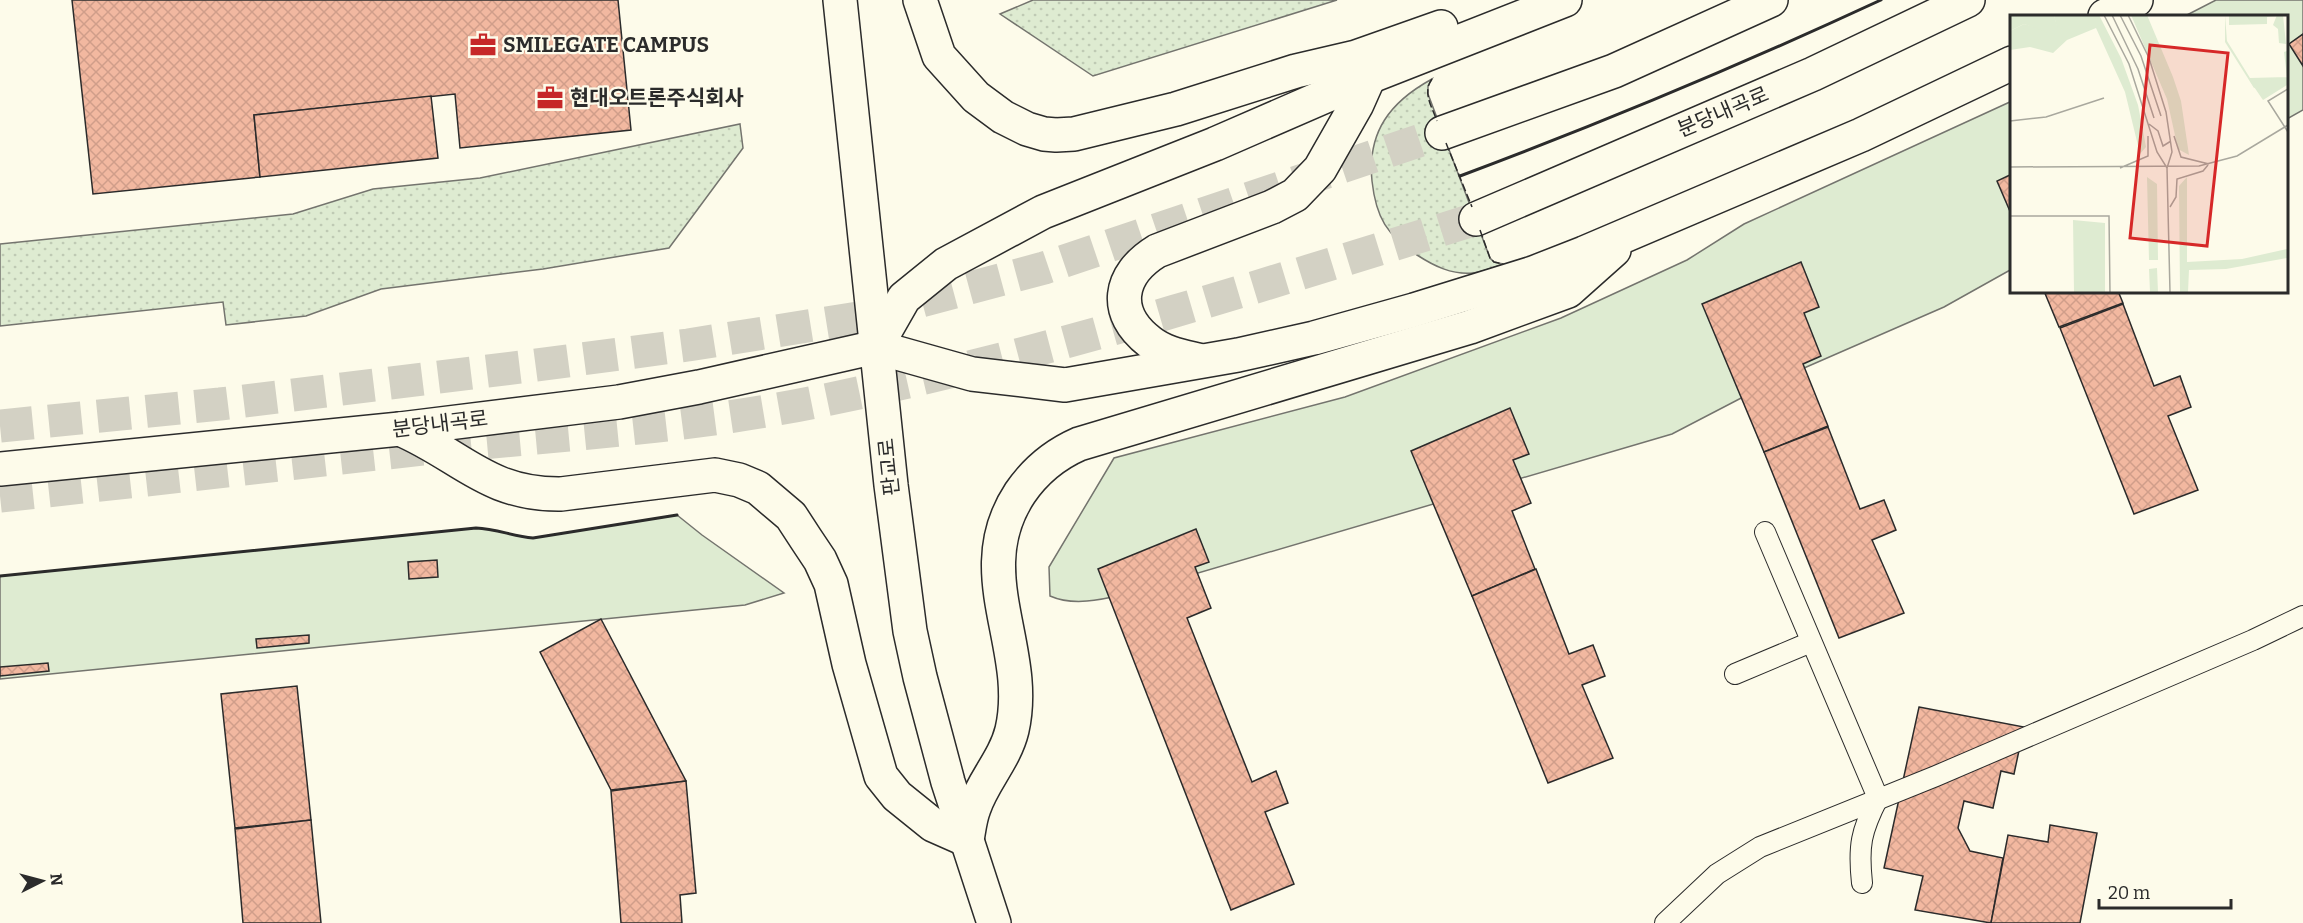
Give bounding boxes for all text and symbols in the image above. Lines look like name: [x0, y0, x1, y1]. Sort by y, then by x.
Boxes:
inset map: [2010, 15, 2288, 292]
office icon: SMILEGATE CAMPUS: [468, 30, 498, 60]
place label: SMILEGATE CAMPUS: [503, 32, 709, 58]
street label: 분당내곡로: [1673, 81, 1773, 143]
office icon: 현대오트론주식회사: [535, 83, 565, 113]
place label: 현대오트론주식회사: [570, 85, 744, 111]
street label: 분당내곡로: [390, 405, 490, 443]
street label: 판교로: [873, 437, 905, 497]
north arrow: [12, 851, 72, 911]
text: N: [46, 872, 67, 887]
scale bar: [2099, 872, 2231, 910]
text: 20 m: [2108, 882, 2150, 904]

